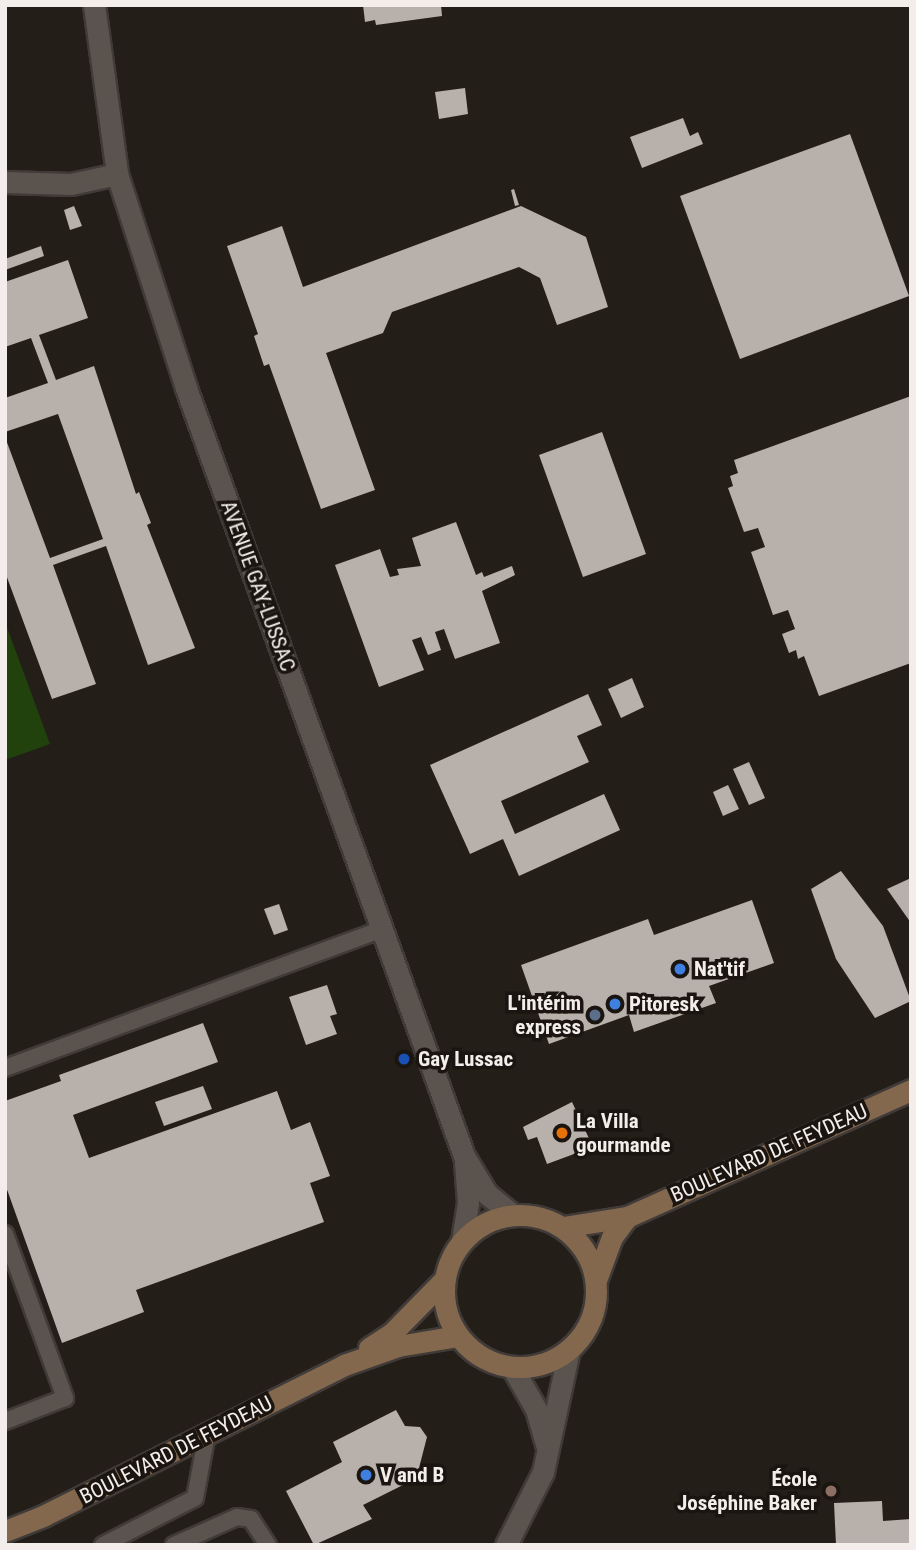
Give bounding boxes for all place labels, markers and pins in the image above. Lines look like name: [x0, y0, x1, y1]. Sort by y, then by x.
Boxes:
place label: Nat'tif: [694, 956, 745, 982]
marker: Nat'tif: [672, 961, 688, 977]
place label: L'intérim express: [508, 990, 581, 1040]
place label: Pitoresk: [629, 991, 699, 1017]
marker: Pitoresk: [607, 996, 623, 1012]
marker: L'intérim express: [587, 1007, 603, 1023]
place label: Gay Lussac: [418, 1046, 513, 1072]
marker: Gay Lussac: [396, 1051, 412, 1067]
place label: La Villa gourmande: [576, 1108, 671, 1158]
marker: La Villa gourmande: [554, 1125, 570, 1141]
place label: V and B: [380, 1462, 444, 1488]
place label: École Joséphine Baker: [677, 1466, 817, 1516]
marker: V and B: [358, 1467, 374, 1483]
marker: École Joséphine Baker: [823, 1483, 839, 1499]

